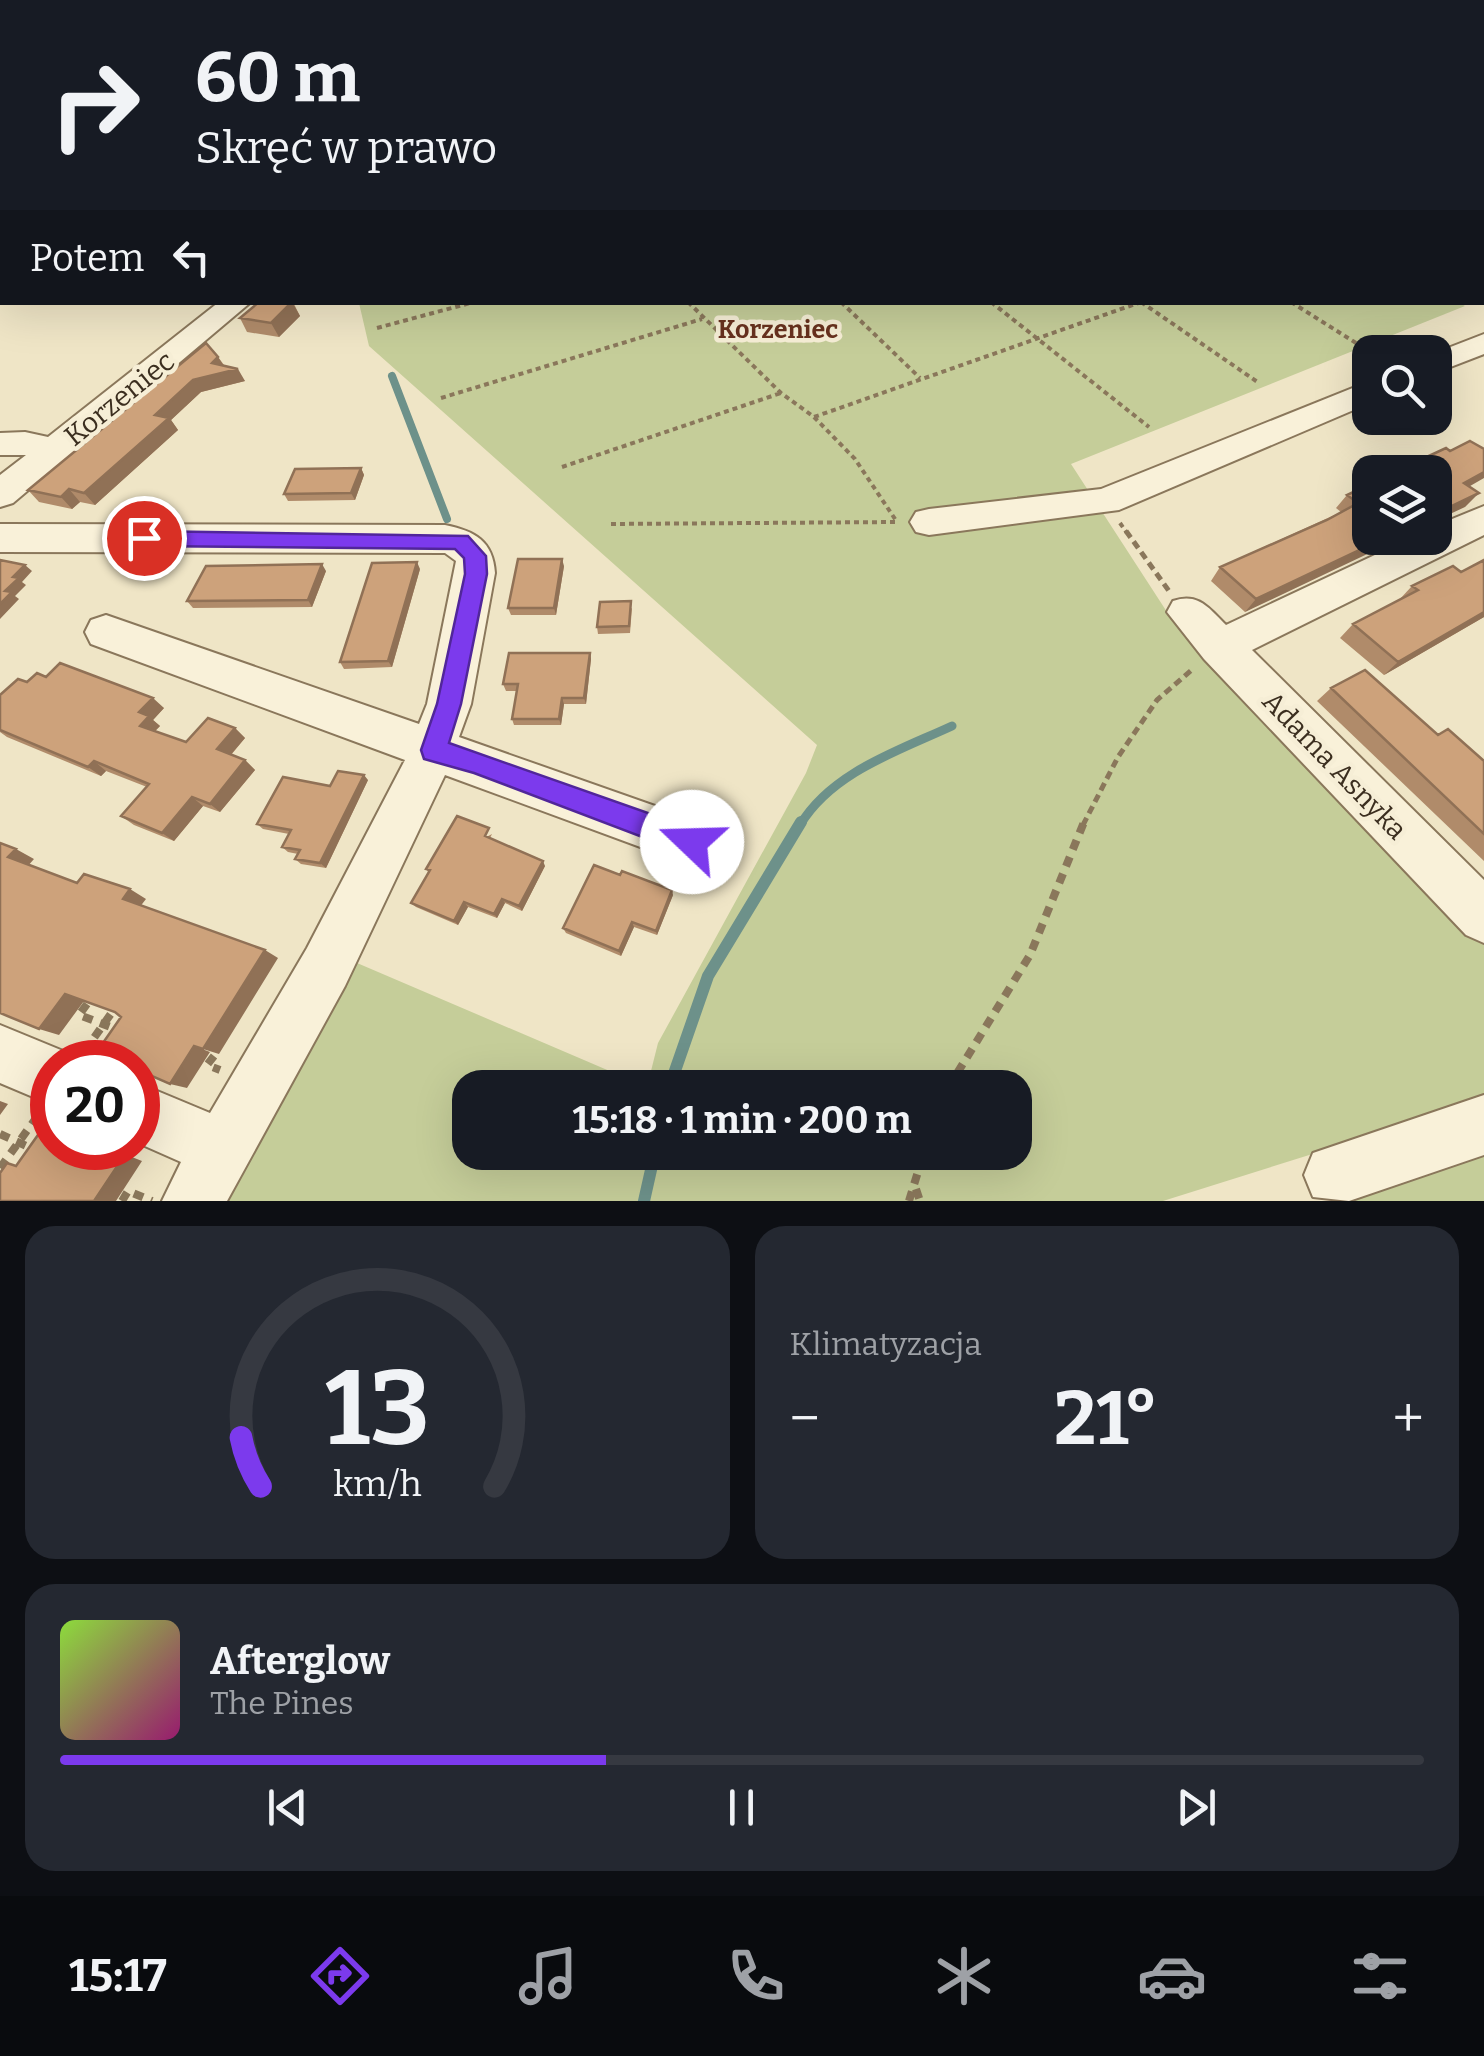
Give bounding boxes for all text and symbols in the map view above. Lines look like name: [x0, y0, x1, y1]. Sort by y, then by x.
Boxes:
text: 60 m: [195, 36, 360, 120]
icon: right: [30, 40, 160, 170]
text: Skręć w prawo: [195, 121, 497, 175]
icon: left: [164, 230, 219, 285]
text: Potem: [30, 235, 144, 281]
district label: Korzeniec: [718, 315, 838, 345]
map controls: [1352, 335, 1452, 555]
button: search: [1352, 335, 1452, 435]
street label: Korzeniec: [58, 344, 181, 453]
button: layers: [1352, 455, 1452, 555]
pin: [102, 496, 187, 581]
icon: arrive: [117, 511, 172, 566]
street label: Adama Asnyka: [1256, 684, 1414, 846]
position arrow: [640, 790, 744, 894]
speed limit sign: 20: [30, 1040, 160, 1170]
text: 15:18 · 1 min · 200 m: [572, 1097, 912, 1143]
text: Klimatyzacja: [790, 1325, 982, 1363]
text: 13: [325, 1347, 430, 1472]
text: 21°: [1054, 1374, 1158, 1464]
text: −: [790, 1386, 820, 1452]
text: +: [1393, 1386, 1424, 1452]
text: km/h: [333, 1463, 421, 1505]
text: Afterglow: [210, 1638, 390, 1684]
text: The Pines: [210, 1684, 354, 1722]
icon: previous: [260, 1780, 315, 1835]
icon: pause: [714, 1780, 769, 1835]
icon: next: [1169, 1780, 1224, 1835]
icon: directions: [305, 1941, 375, 2011]
icon: music: [513, 1941, 583, 2011]
icon: phone: [721, 1941, 791, 2011]
icon: climate: [929, 1941, 999, 2011]
icon: car: [1137, 1941, 1207, 2011]
icon: filters: [1345, 1941, 1415, 2011]
text: 15:17: [69, 1949, 167, 2003]

